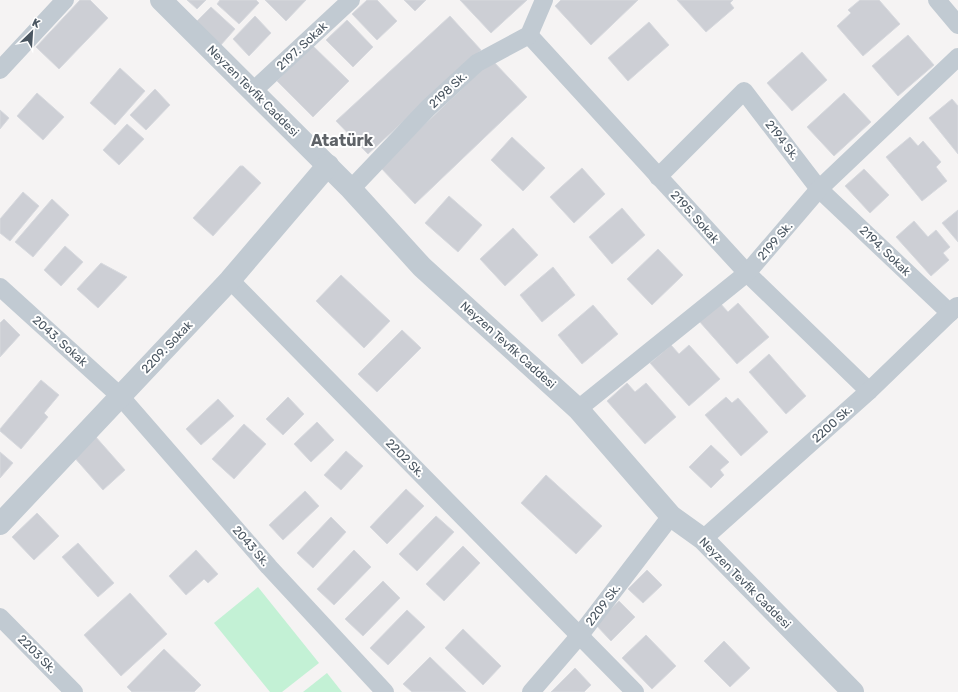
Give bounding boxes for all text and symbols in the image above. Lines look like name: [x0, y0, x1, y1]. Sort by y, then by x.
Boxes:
north arrow: [12, 12, 52, 52]
text: K: [30, 16, 43, 31]
street label: 2197. Sokak: [274, 19, 331, 73]
street label: Neyzen Tevfik Caddesi: [204, 42, 302, 140]
street label: 2198 Sk.: [426, 69, 470, 111]
street label: 2194 Sk.: [762, 117, 802, 163]
district label: Atatürk: [311, 131, 374, 150]
street label: 2195. Sokak: [668, 188, 723, 247]
street label: 2199 Sk.: [755, 219, 795, 263]
street label: 2194. Sokak: [857, 223, 914, 279]
street label: Neyzen Tevfik Caddesi: [458, 299, 559, 392]
street label: 2043. Sokak: [30, 313, 91, 370]
street label: 2209. Sokak: [139, 317, 196, 376]
street label: 2200 Sk.: [809, 402, 855, 446]
street label: 2202 Sk.: [383, 436, 427, 480]
street label: 2043 Sk.: [230, 523, 272, 569]
street label: Neyzen Tevfik Caddesi: [696, 534, 794, 632]
street label: 2209 Sk.: [583, 581, 623, 629]
street label: 2203 Sk.: [15, 632, 59, 676]

